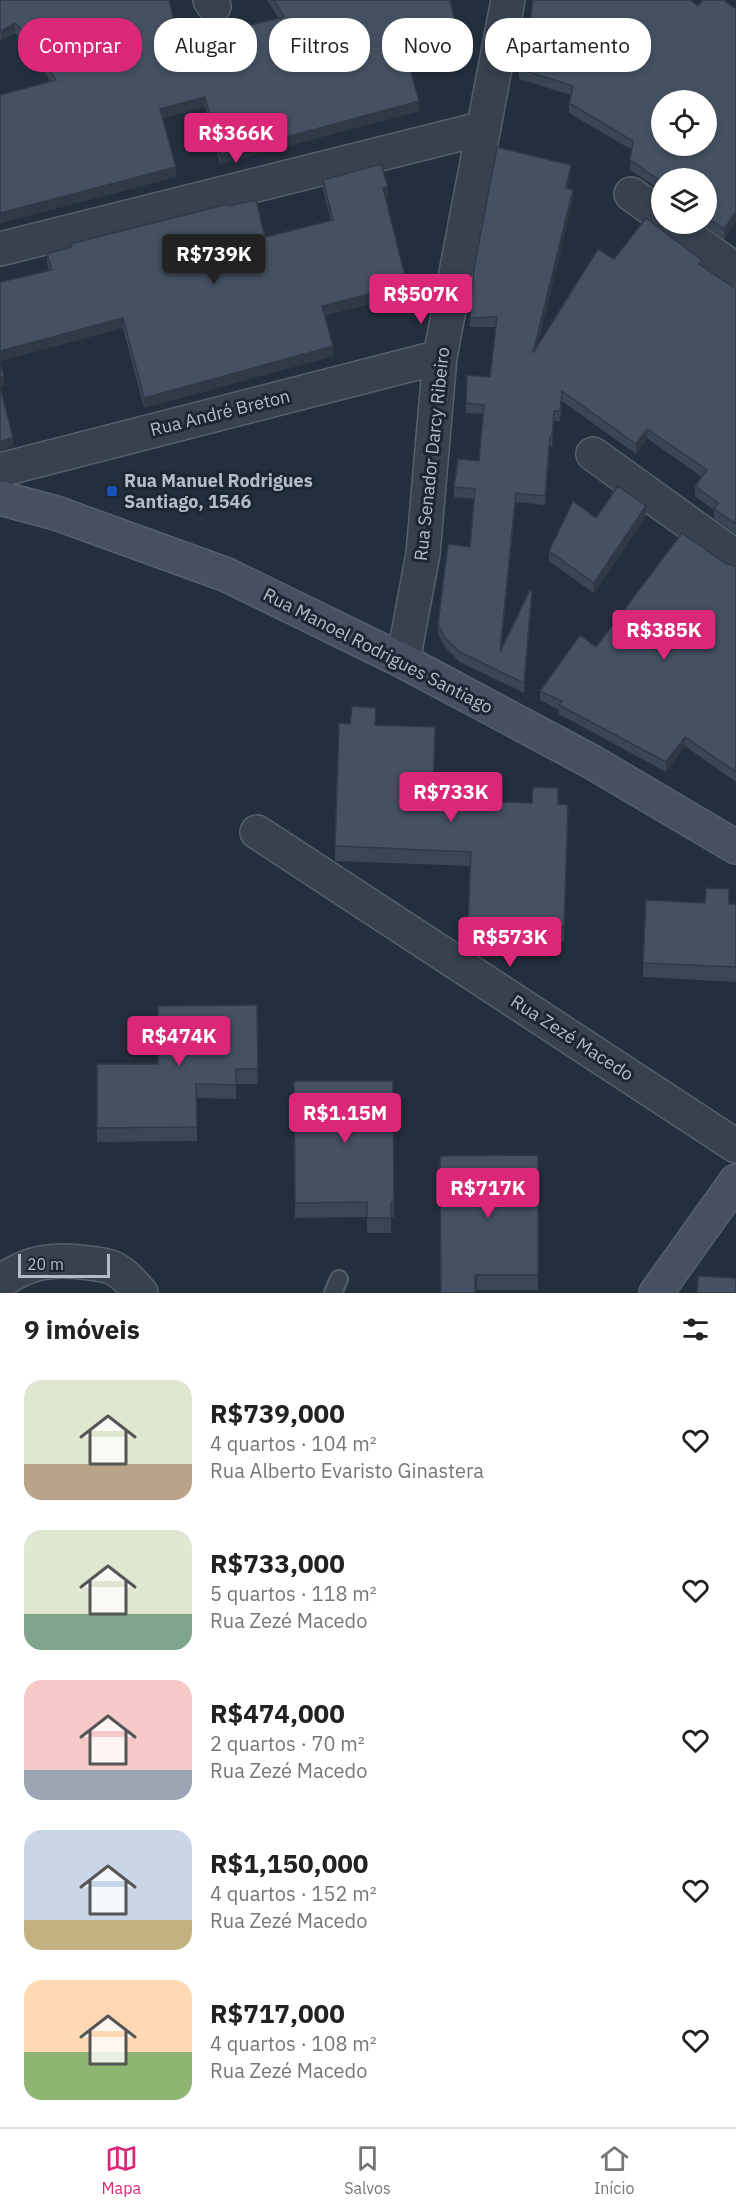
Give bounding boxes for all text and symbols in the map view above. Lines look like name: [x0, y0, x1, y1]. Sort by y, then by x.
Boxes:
chip: Comprar: [18, 18, 142, 72]
chip: Alugar: [154, 18, 257, 72]
chip: Filtros: [269, 18, 370, 72]
chip: Novo: [382, 18, 473, 72]
chip: Apartamento: [485, 18, 651, 72]
map controls: [651, 90, 717, 234]
button: locate: [651, 90, 717, 156]
pin: R$366K: [187, 113, 285, 164]
text: R$366K: [198, 119, 274, 146]
button: layers: [651, 168, 717, 234]
pin: R$739K: [165, 234, 263, 285]
text: R$739K: [176, 240, 252, 267]
pin: R$507K: [372, 274, 470, 325]
text: R$507K: [383, 280, 459, 307]
street label: Rua Senador Darcy Ribeiro: [409, 346, 454, 562]
street label: Rua André Breton: [148, 384, 292, 441]
place label: Rua Manuel Rodrigues Santiago, 1546: [124, 469, 313, 513]
marker: Rua Manuel Rodrigues Santiago, 1546: [105, 484, 119, 498]
street label: Rua Manoel Rodrigues Santiago: [259, 582, 497, 719]
pin: R$385K: [615, 610, 713, 661]
text: R$385K: [626, 616, 702, 643]
pin: R$733K: [402, 772, 500, 823]
text: R$733K: [413, 778, 489, 805]
pin: R$573K: [461, 917, 559, 968]
text: R$573K: [472, 923, 548, 950]
street label: Rua Zezé Macedo: [507, 989, 638, 1086]
pin: R$474K: [130, 1016, 228, 1067]
text: R$474K: [141, 1022, 217, 1049]
pin: R$1.15M: [290, 1093, 400, 1144]
text: R$1.15M: [303, 1099, 387, 1126]
pin: R$717K: [439, 1168, 537, 1219]
text: R$717K: [450, 1174, 526, 1201]
scale bar: [18, 1251, 110, 1278]
text: 20 m: [27, 1254, 64, 1274]
text: 9 imóveis: [24, 1312, 140, 1346]
icon: filters: [679, 1313, 712, 1346]
text: R$739,000: [210, 1396, 345, 1430]
icon: home: [72, 1404, 144, 1476]
icon: heart: [679, 1424, 712, 1457]
text: 4 quartos · 104 m²: [210, 1430, 377, 1457]
text: Rua Alberto Evaristo Ginastera: [210, 1457, 484, 1484]
text: R$733,000: [210, 1546, 345, 1580]
icon: home: [72, 1554, 144, 1626]
icon: heart: [679, 1574, 712, 1607]
text: 5 quartos · 118 m²: [210, 1580, 377, 1607]
text: Rua Zezé Macedo: [210, 1607, 367, 1634]
text: R$474,000: [210, 1696, 345, 1730]
icon: home: [72, 1704, 144, 1776]
icon: heart: [679, 1724, 712, 1757]
text: 2 quartos · 70 m²: [210, 1730, 365, 1757]
text: Rua Zezé Macedo: [210, 1757, 367, 1784]
text: R$1,150,000: [210, 1846, 368, 1880]
icon: home: [72, 1854, 144, 1926]
icon: heart: [679, 1874, 712, 1907]
text: 4 quartos · 152 m²: [210, 1880, 377, 1907]
text: Rua Zezé Macedo: [210, 1907, 367, 1934]
text: R$717,000: [210, 1996, 345, 2030]
icon: home: [72, 2004, 144, 2076]
icon: heart: [679, 2024, 712, 2057]
text: 4 quartos · 108 m²: [210, 2030, 377, 2057]
text: Rua Zezé Macedo: [210, 2057, 367, 2084]
tab: Mapa: [102, 2142, 141, 2198]
tab: Salvos: [344, 2142, 391, 2198]
tab: Início: [594, 2142, 634, 2198]

